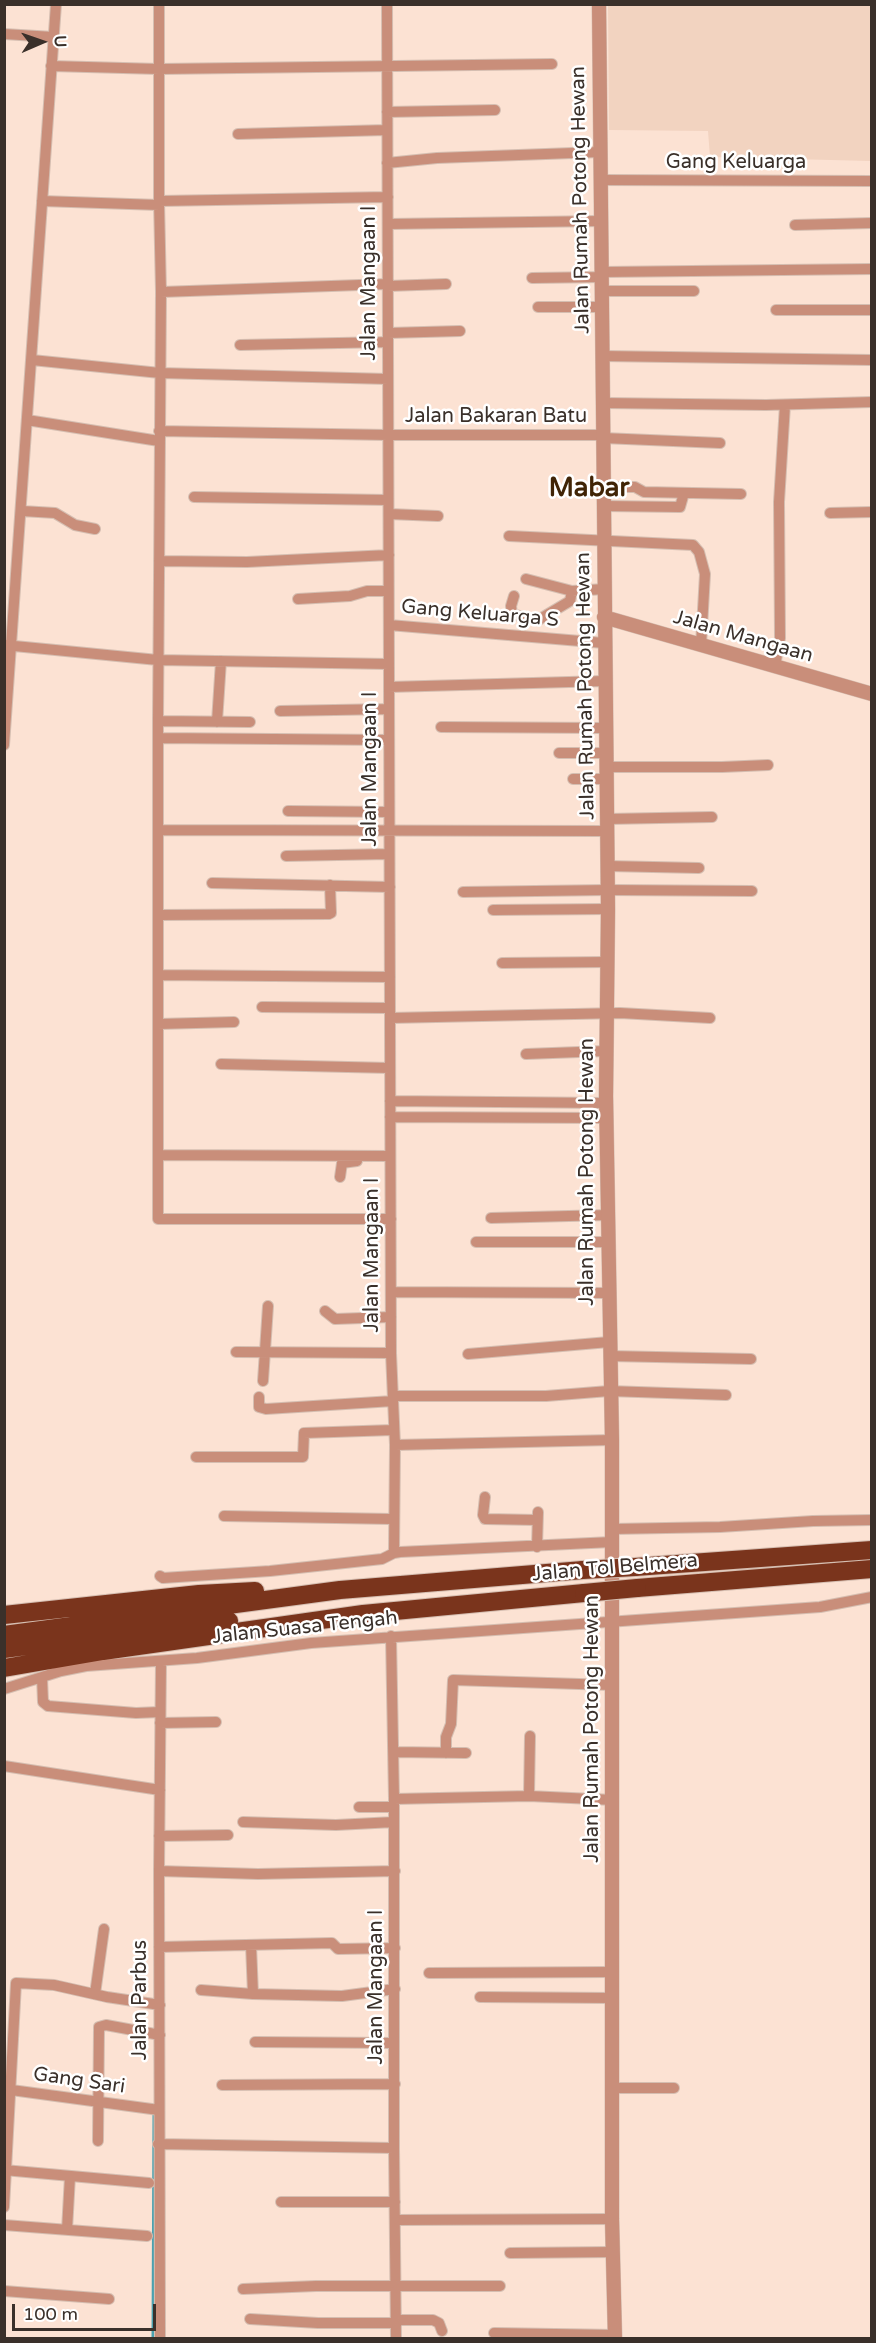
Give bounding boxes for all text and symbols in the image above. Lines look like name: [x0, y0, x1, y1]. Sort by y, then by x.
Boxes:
north arrow: [12, 12, 72, 72]
text: U: [50, 35, 70, 48]
street label: Jalan Rumah Potong Hewan: [567, 66, 595, 334]
street label: Gang Keluarga: [666, 151, 806, 175]
street label: Jalan Mangaan I: [358, 205, 382, 361]
street label: Jalan Bakaran Batu: [405, 405, 587, 429]
district label: Mabar: [549, 473, 629, 505]
street label: Jalan Rumah Potong Hewan: [572, 552, 600, 820]
street label: Gang Keluarga S: [400, 595, 560, 633]
street label: Jalan Mangaan: [670, 606, 816, 668]
street label: Jalan Mangaan I: [359, 691, 383, 847]
street label: Jalan Rumah Potong Hewan: [576, 1038, 600, 1306]
street label: Jalan Mangaan I: [361, 1177, 385, 1333]
street label: Jalan Tol Belmera: [531, 1549, 699, 1587]
street label: Jalan Rumah Potong Hewan: [581, 1595, 605, 1863]
street label: Jalan Suasa Tengah: [211, 1606, 399, 1650]
street label: Jalan Mangaan I: [365, 1909, 389, 2065]
street label: Jalan Parbus: [129, 1940, 153, 2060]
street label: Gang Sari: [31, 2063, 127, 2099]
scale bar: [15, 2292, 159, 2330]
text: 100 m: [23, 2303, 78, 2325]

